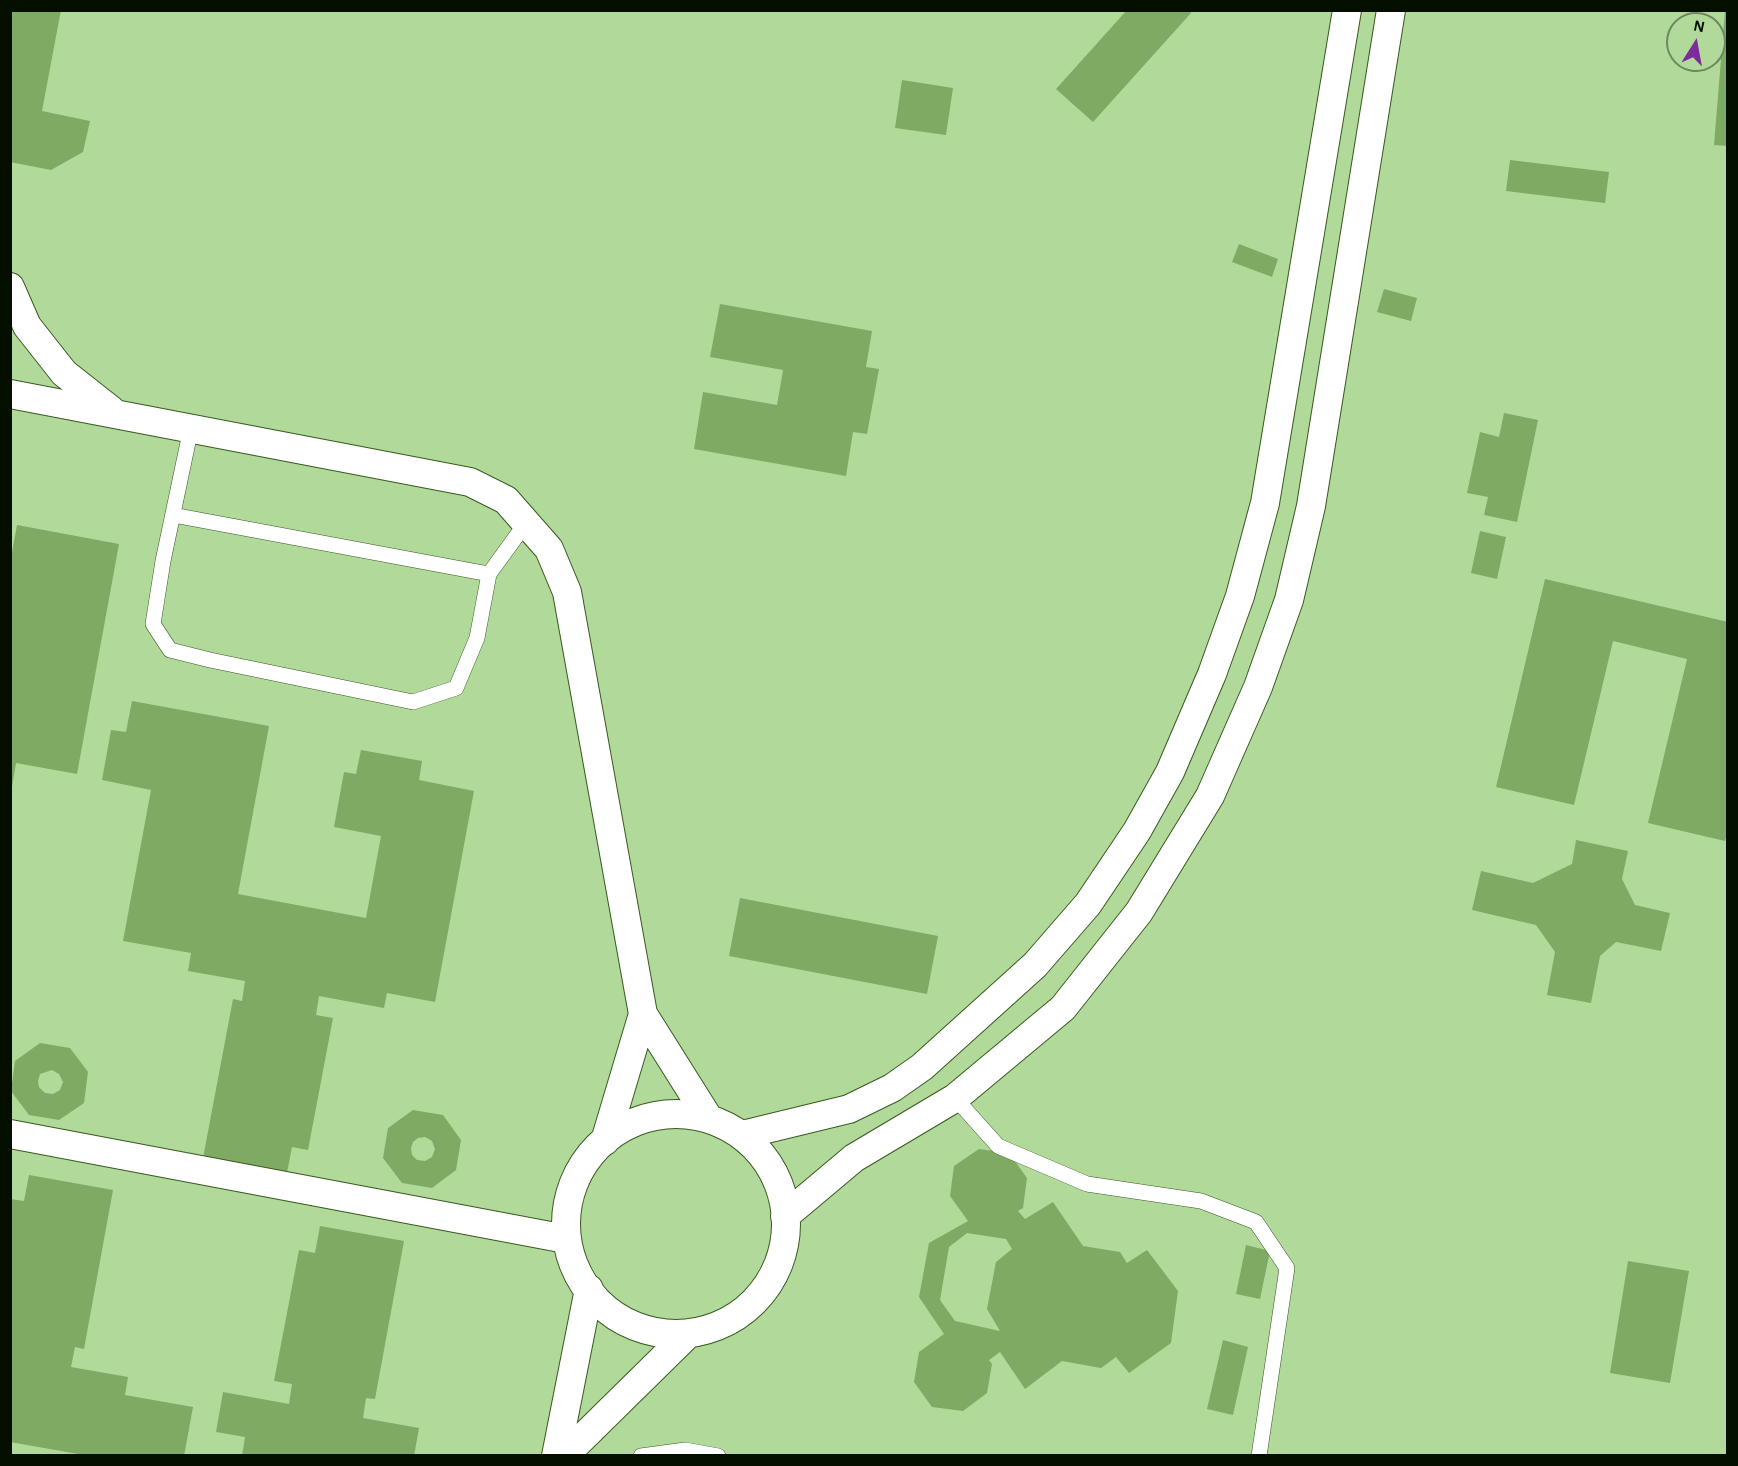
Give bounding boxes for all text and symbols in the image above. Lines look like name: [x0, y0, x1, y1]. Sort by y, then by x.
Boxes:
north arrow: [1666, 12, 1726, 72]
text: N: [1692, 17, 1706, 35]

